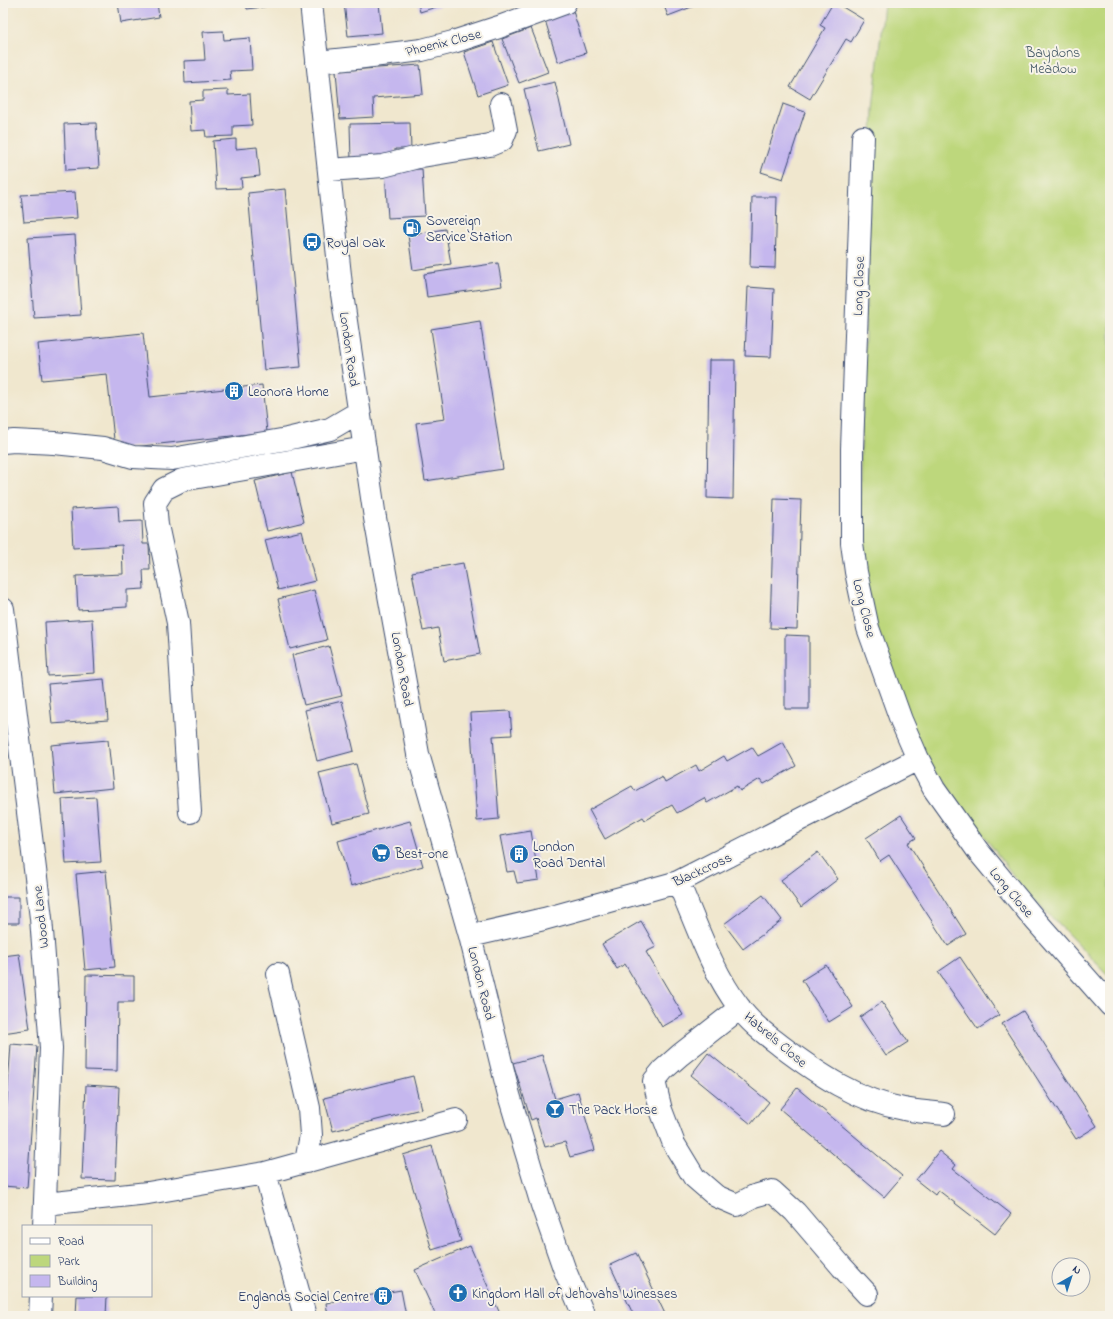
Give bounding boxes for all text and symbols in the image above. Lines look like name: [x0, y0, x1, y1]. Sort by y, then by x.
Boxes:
street label: Phoenix Close: [403, 24, 484, 63]
park label: Baydons Meadow: [1025, 43, 1080, 80]
place label: Sovereign Service Station: [426, 211, 512, 248]
fuel station icon: Sovereign Service Station: [401, 217, 423, 239]
bus stop icon: Royal Oak: [301, 231, 323, 253]
place label: Royal Oak: [326, 233, 386, 255]
street label: Long Close: [848, 255, 872, 316]
street label: London Road: [333, 310, 364, 388]
building icon: Leonora Home: [223, 380, 245, 402]
place label: Leonora Home: [248, 382, 330, 403]
street label: Long Close: [845, 577, 881, 641]
street label: London Road: [385, 630, 418, 708]
place label: London Road Dental: [533, 837, 605, 874]
supermarket icon: Best-one: [370, 842, 392, 864]
building icon: London Road Dental: [508, 843, 530, 865]
place label: Best-one: [394, 844, 449, 865]
street label: Blackcross: [669, 848, 736, 894]
street label: Long Close: [983, 863, 1039, 924]
street label: Wood Lane: [28, 884, 55, 949]
street label: London Road: [461, 944, 500, 1023]
street label: Habrels Close: [739, 1007, 812, 1074]
bar icon: The Pack Horse: [544, 1098, 566, 1120]
place label: The Pack Horse: [569, 1100, 658, 1121]
legend: [22, 1225, 152, 1297]
text: Road: [58, 1233, 84, 1251]
text: Park: [58, 1253, 80, 1271]
north arrow: [1051, 1257, 1091, 1297]
text: N: [1069, 1261, 1085, 1279]
text: Building: [57, 1273, 97, 1292]
church icon: Kingdom Hall of Jehovahs Winesses: [447, 1282, 469, 1304]
place label: Kingdom Hall of Jehovahs Winesses: [472, 1284, 677, 1306]
building icon: Englands Social Centre: [372, 1285, 394, 1307]
place label: Englands Social Centre: [238, 1287, 370, 1309]

